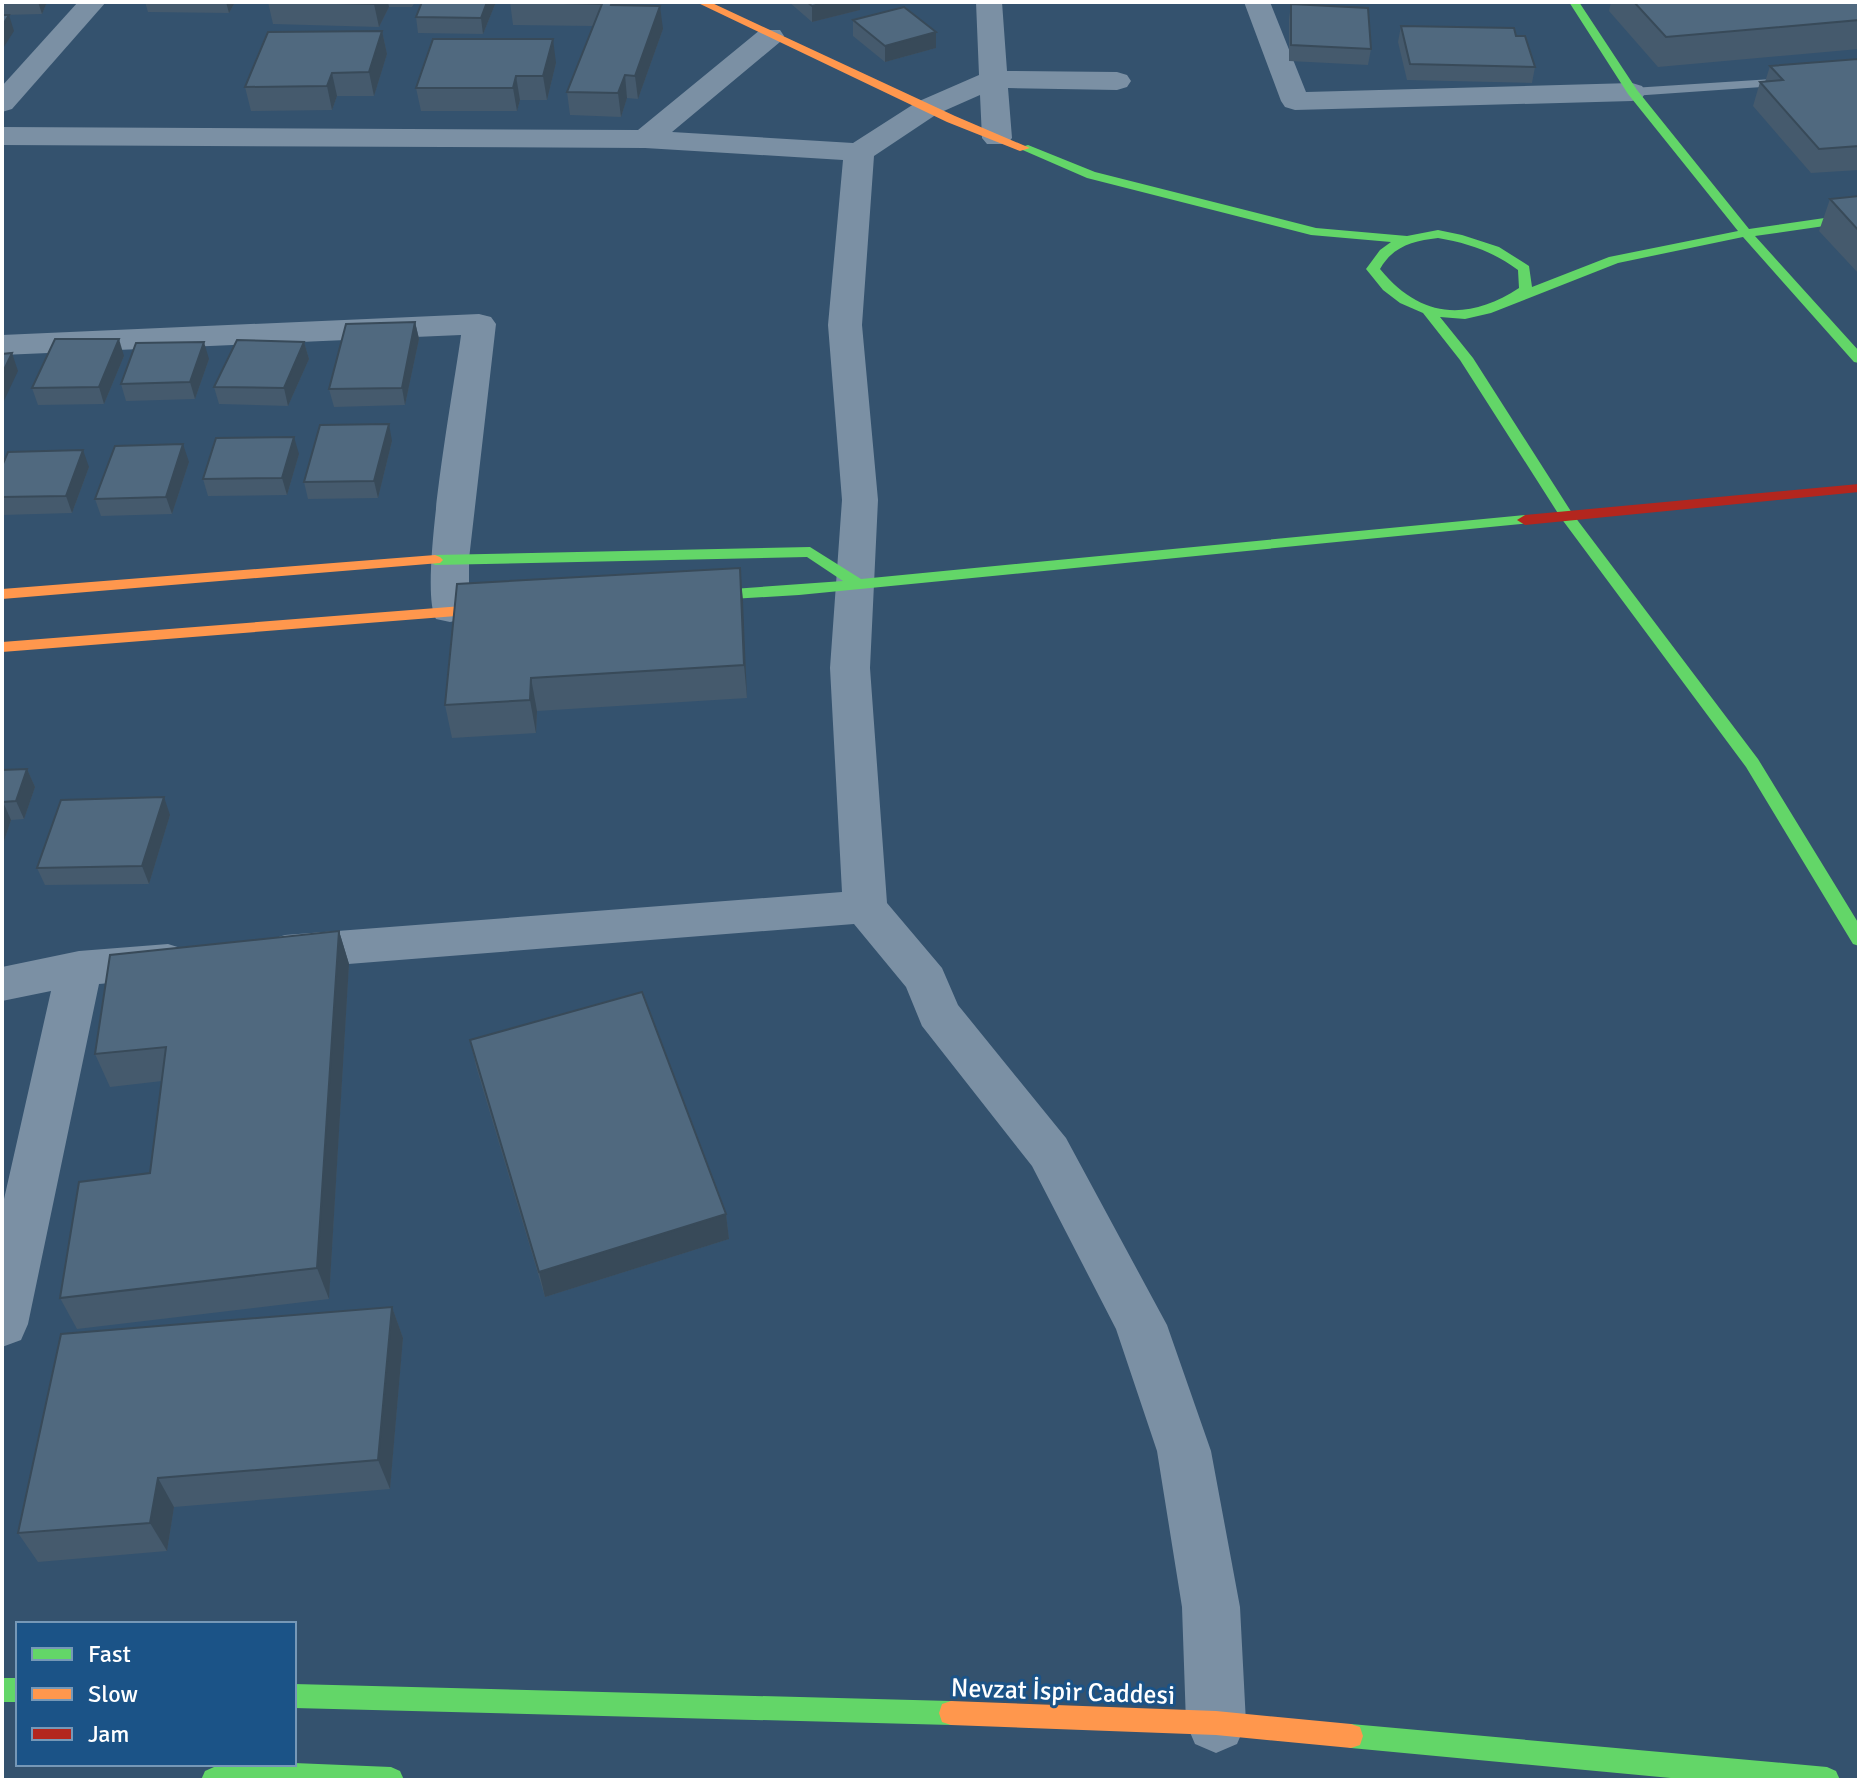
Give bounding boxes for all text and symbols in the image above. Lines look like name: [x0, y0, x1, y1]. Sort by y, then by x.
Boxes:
legend: [16, 1622, 296, 1766]
text: Fast: [88, 1639, 131, 1669]
street label: Nevzat İspir Caddesi: [950, 1672, 1176, 1712]
text: Slow: [88, 1679, 138, 1709]
text: Jam: [88, 1719, 129, 1749]

